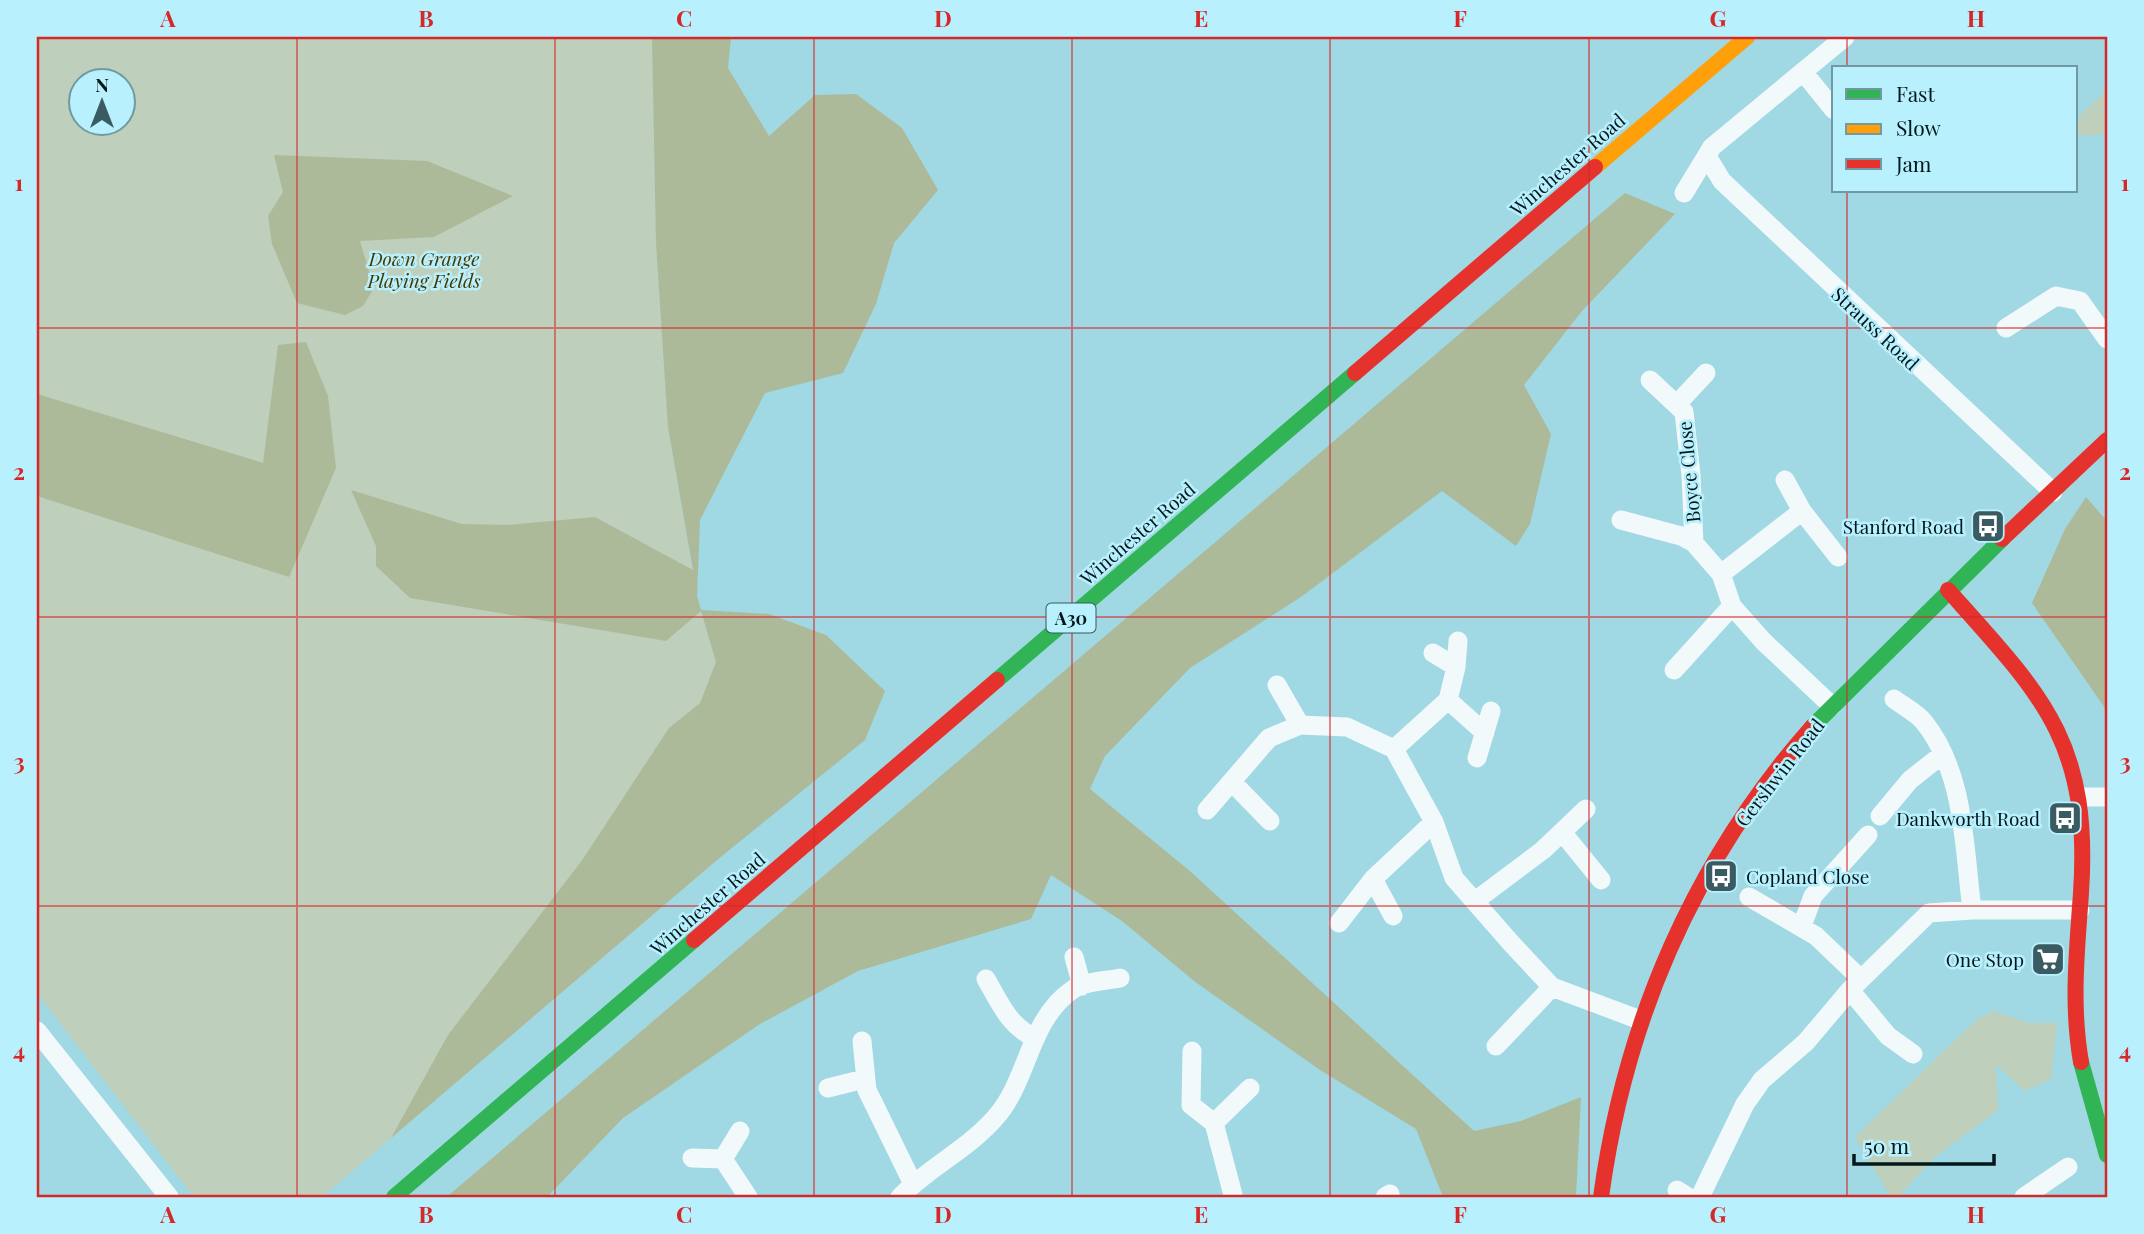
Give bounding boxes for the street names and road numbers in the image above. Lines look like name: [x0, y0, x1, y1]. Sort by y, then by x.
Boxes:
street label: Winchester Road: [1503, 107, 1630, 222]
street label: Strauss Road: [1827, 281, 1925, 375]
street label: Boyce Close: [1671, 420, 1705, 524]
street label: Winchester Road: [1073, 476, 1200, 591]
road number: A30: [1046, 604, 1096, 632]
street label: Gershwin Road: [1729, 713, 1829, 831]
street label: Winchester Road: [643, 846, 770, 961]

